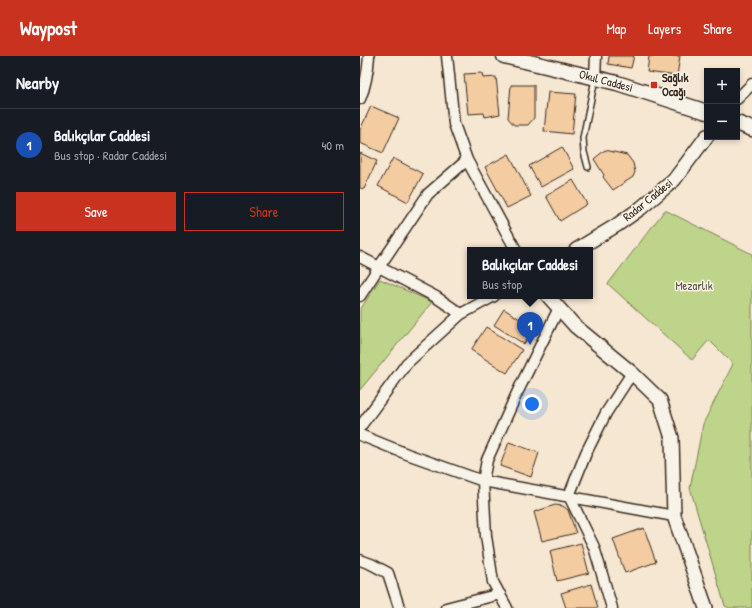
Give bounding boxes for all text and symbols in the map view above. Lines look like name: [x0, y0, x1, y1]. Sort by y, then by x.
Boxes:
text: Waypost: [20, 15, 77, 41]
text: Map: [606, 19, 626, 38]
text: Layers: [648, 19, 681, 38]
text: Share: [703, 19, 732, 38]
street label: Okul Caddesi: [577, 65, 635, 96]
map controls: [704, 68, 740, 140]
button: +: [704, 68, 740, 104]
place label: Sağlık Ocağı: [662, 69, 688, 101]
text: Nearby: [16, 71, 59, 94]
marker: Sağlık Ocağı: [649, 80, 659, 90]
button: −: [704, 104, 740, 140]
text: Balıkçılar Caddesi: [54, 125, 150, 146]
text: 1: [27, 136, 31, 154]
text: 40 m: [321, 136, 344, 154]
text: Bus stop · Radar Caddesi: [54, 146, 167, 164]
street label: Radar Caddesi: [619, 174, 676, 225]
button: Save: [16, 192, 176, 231]
button: Share: [184, 192, 344, 231]
popup: [467, 247, 593, 299]
text: Balıkçılar Caddesi: [482, 254, 578, 275]
text: Bus stop: [482, 275, 522, 293]
park label: Mezarlık: [675, 277, 713, 294]
pin: 1: [517, 312, 543, 345]
your location: [522, 394, 542, 414]

